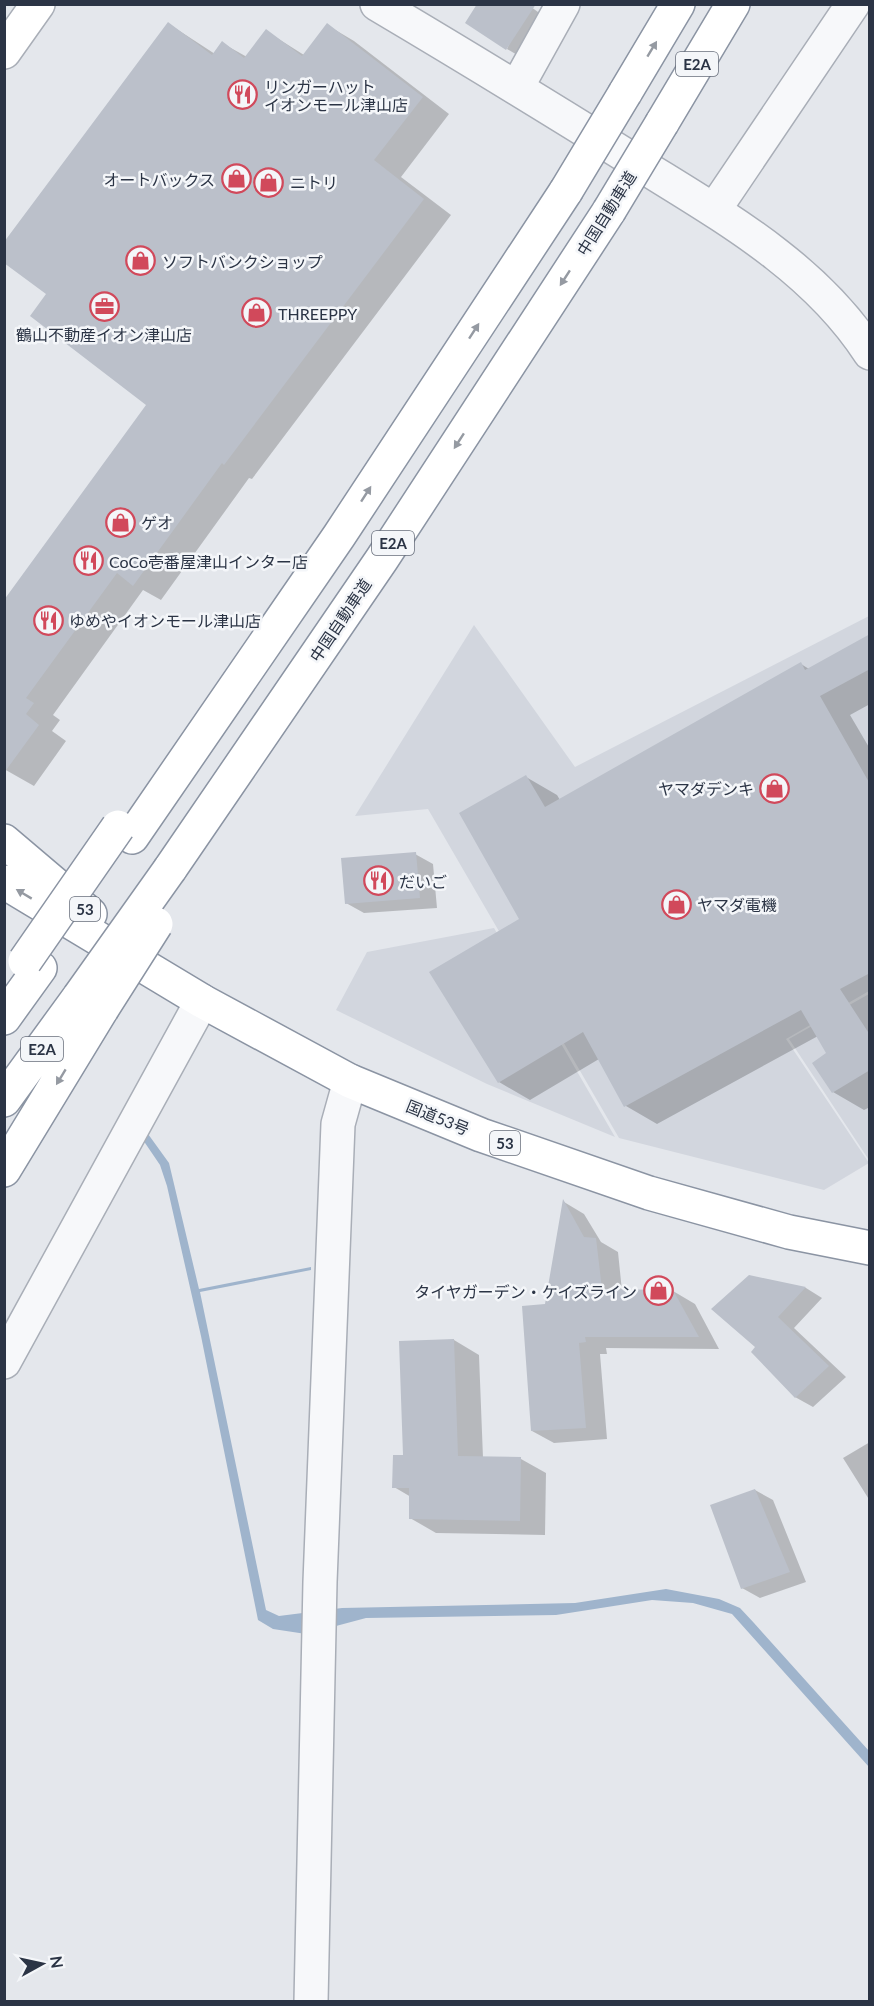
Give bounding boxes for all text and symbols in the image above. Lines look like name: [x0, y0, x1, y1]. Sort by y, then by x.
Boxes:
one-way arrow: [646, 41, 657, 57]
road number: E2A: [676, 52, 718, 76]
place label: リンガーハット イオンモール津山店: [264, 77, 408, 114]
restaurant icon: リンガーハット イオンモール津山店: [227, 79, 259, 111]
shop icon: オートバックス: [220, 163, 252, 195]
shop icon: ニトリ: [253, 166, 285, 198]
street label: 中国自動車道: [573, 167, 639, 259]
place label: オートバックス: [103, 170, 215, 189]
place label: ニトリ: [290, 173, 338, 192]
shop icon: ソフトバンクショップ: [125, 245, 157, 277]
place label: ソフトバンクショップ: [162, 252, 323, 271]
one-way arrow: [560, 270, 571, 286]
office icon: 鶴山不動産イオン津山店: [88, 290, 120, 322]
shop icon: THREEPPY: [241, 297, 273, 329]
place label: THREEPPY: [278, 304, 357, 323]
one-way arrow: [468, 323, 479, 340]
place label: 鶴山不動産イオン津山店: [16, 325, 192, 344]
one-way arrow: [453, 433, 465, 449]
one-way arrow: [361, 486, 372, 503]
shop icon: ゲオ: [104, 506, 136, 538]
place label: ゲオ: [141, 513, 173, 532]
road number: E2A: [372, 531, 414, 555]
restaurant icon: CoCo壱番屋津山インター店: [72, 545, 104, 577]
place label: CoCo壱番屋津山インター店: [109, 552, 308, 571]
street label: 中国自動車道: [305, 575, 375, 665]
restaurant icon: ゆめやイオンモール津山店: [32, 604, 64, 636]
place label: ゆめやイオンモール津山店: [69, 611, 261, 630]
shop icon: ヤマダデンキ: [759, 772, 791, 804]
place label: ヤマダデンキ: [658, 779, 754, 798]
restaurant icon: だいご: [362, 865, 394, 897]
place label: だいご: [399, 872, 447, 891]
one-way arrow: [16, 888, 32, 899]
shop icon: ヤマダ電機: [660, 888, 692, 920]
place label: ヤマダ電機: [697, 895, 777, 914]
road number: 53: [70, 897, 100, 921]
road number: E2A: [21, 1037, 63, 1061]
one-way arrow: [56, 1069, 66, 1086]
street label: 国道53号: [404, 1096, 472, 1138]
road number: 53: [490, 1131, 520, 1155]
shop icon: タイヤガーデン・ケイズライン: [642, 1275, 674, 1307]
place label: タイヤガーデン・ケイズライン: [414, 1282, 637, 1301]
north arrow: [12, 1934, 72, 1994]
text: N: [47, 1954, 68, 1969]

